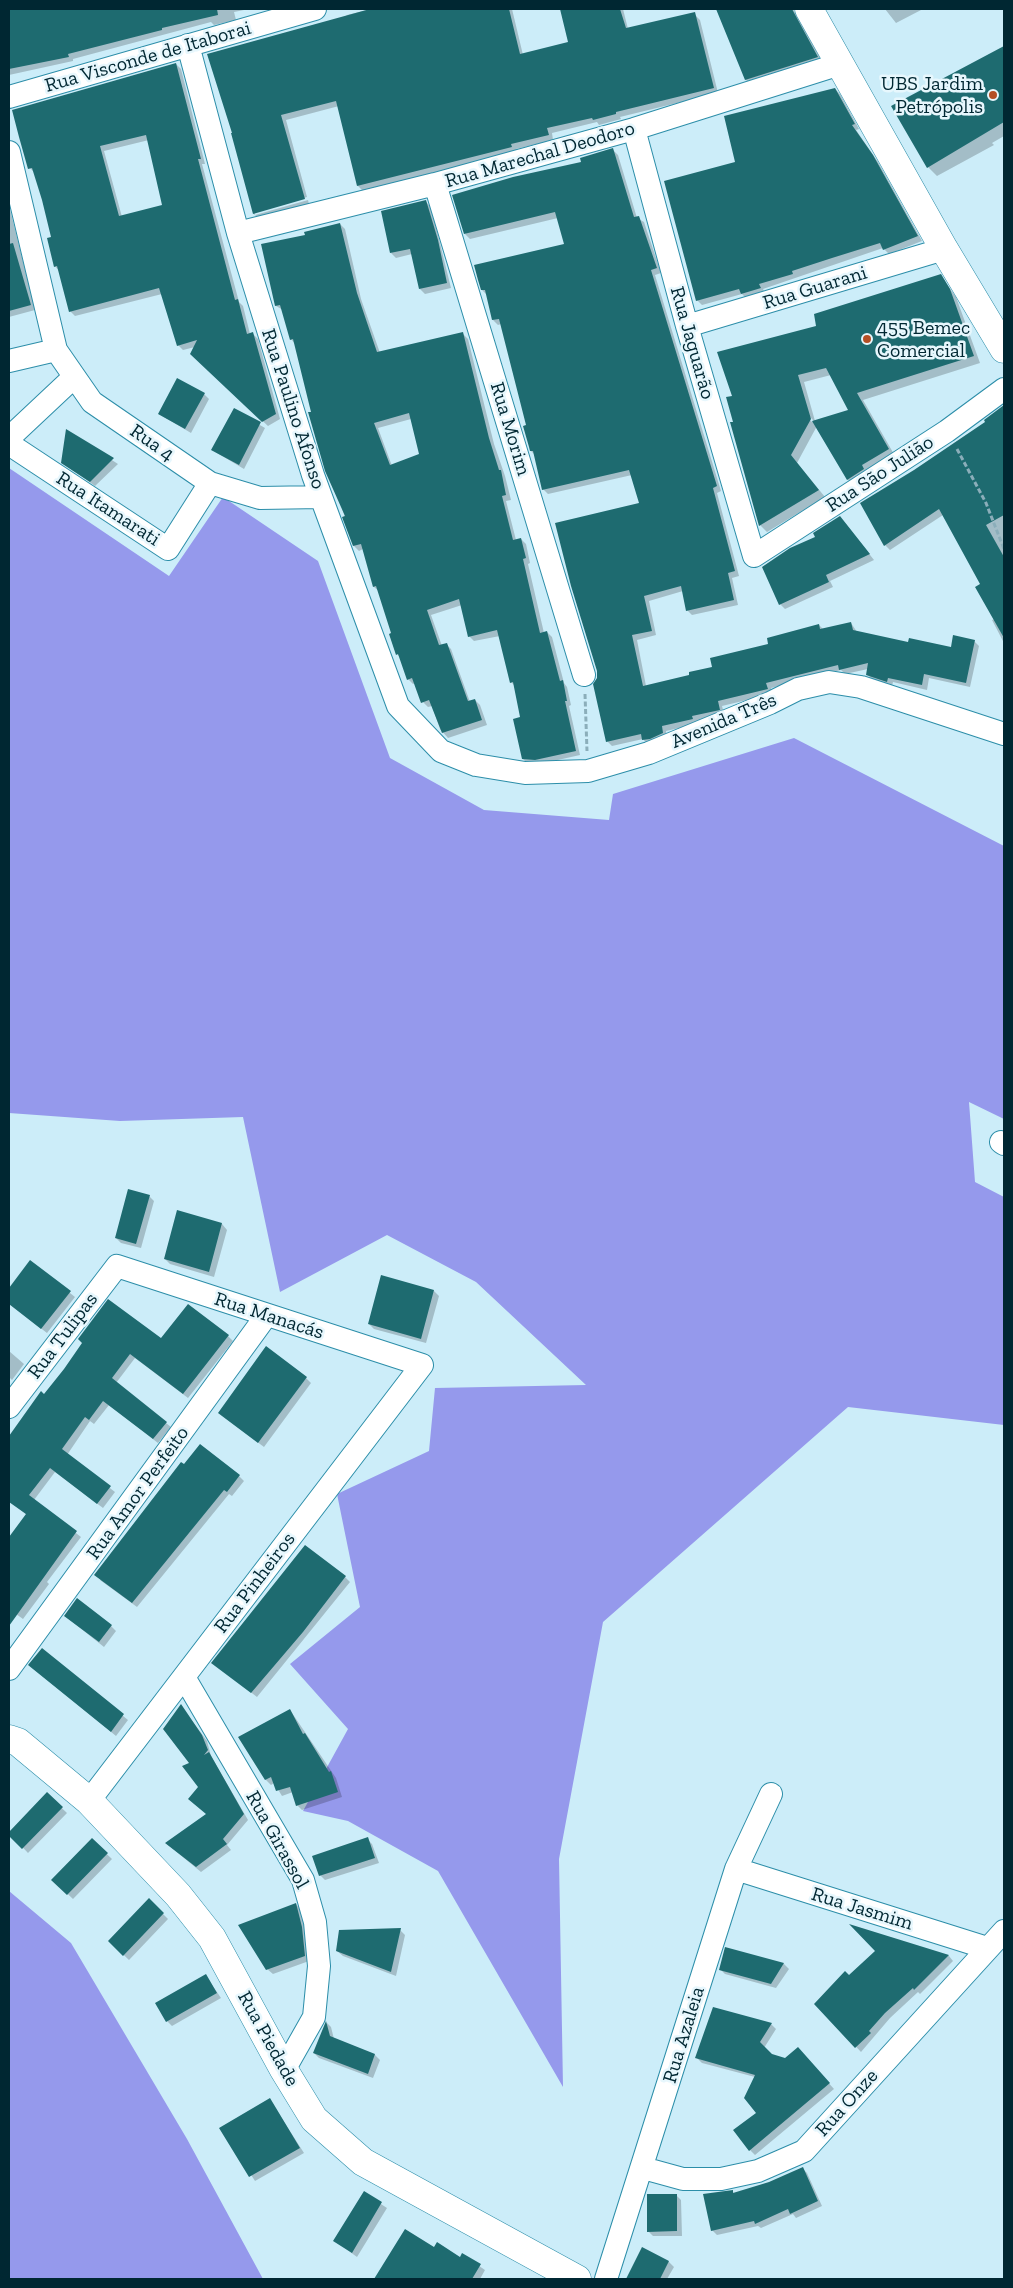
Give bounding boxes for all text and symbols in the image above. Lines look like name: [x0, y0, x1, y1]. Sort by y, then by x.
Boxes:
street label: Rua Visconde de Itaborai: [42, 16, 254, 98]
place label: UBS Jardim Petrópolis: [881, 72, 983, 119]
marker: UBS Jardim Petrópolis: [987, 89, 999, 101]
street label: Rua Marechal Deodoro: [442, 116, 638, 194]
street label: Rua Guarani: [760, 261, 870, 315]
street label: Rua Jaguarão: [664, 284, 720, 402]
place label: 455 Bemec Comercial: [877, 316, 970, 363]
street label: Rua Paulino Afonso: [256, 326, 330, 492]
marker: 455 Bemec Comercial: [861, 333, 873, 345]
street label: Rua Morim: [484, 379, 536, 479]
street label: Rua 4: [125, 419, 179, 467]
street label: Rua São Julião: [822, 430, 938, 518]
street label: Rua Itamarati: [52, 467, 164, 551]
street label: Avenida Três: [668, 688, 780, 754]
street label: Rua Manacás: [211, 1287, 327, 1345]
street label: Rua Tulipas: [23, 1288, 103, 1384]
street label: Rua Amor Perfeito: [82, 1422, 194, 1564]
street label: Rua Pinheiros: [209, 1528, 301, 1638]
street label: Rua Girassol: [240, 1787, 314, 1893]
street label: Rua Jasmim: [808, 1882, 916, 1936]
street label: Rua Azaleia: [658, 1984, 710, 2086]
street label: Rua Piedade: [232, 1987, 304, 2091]
street label: Rua Onze: [810, 2064, 884, 2142]

